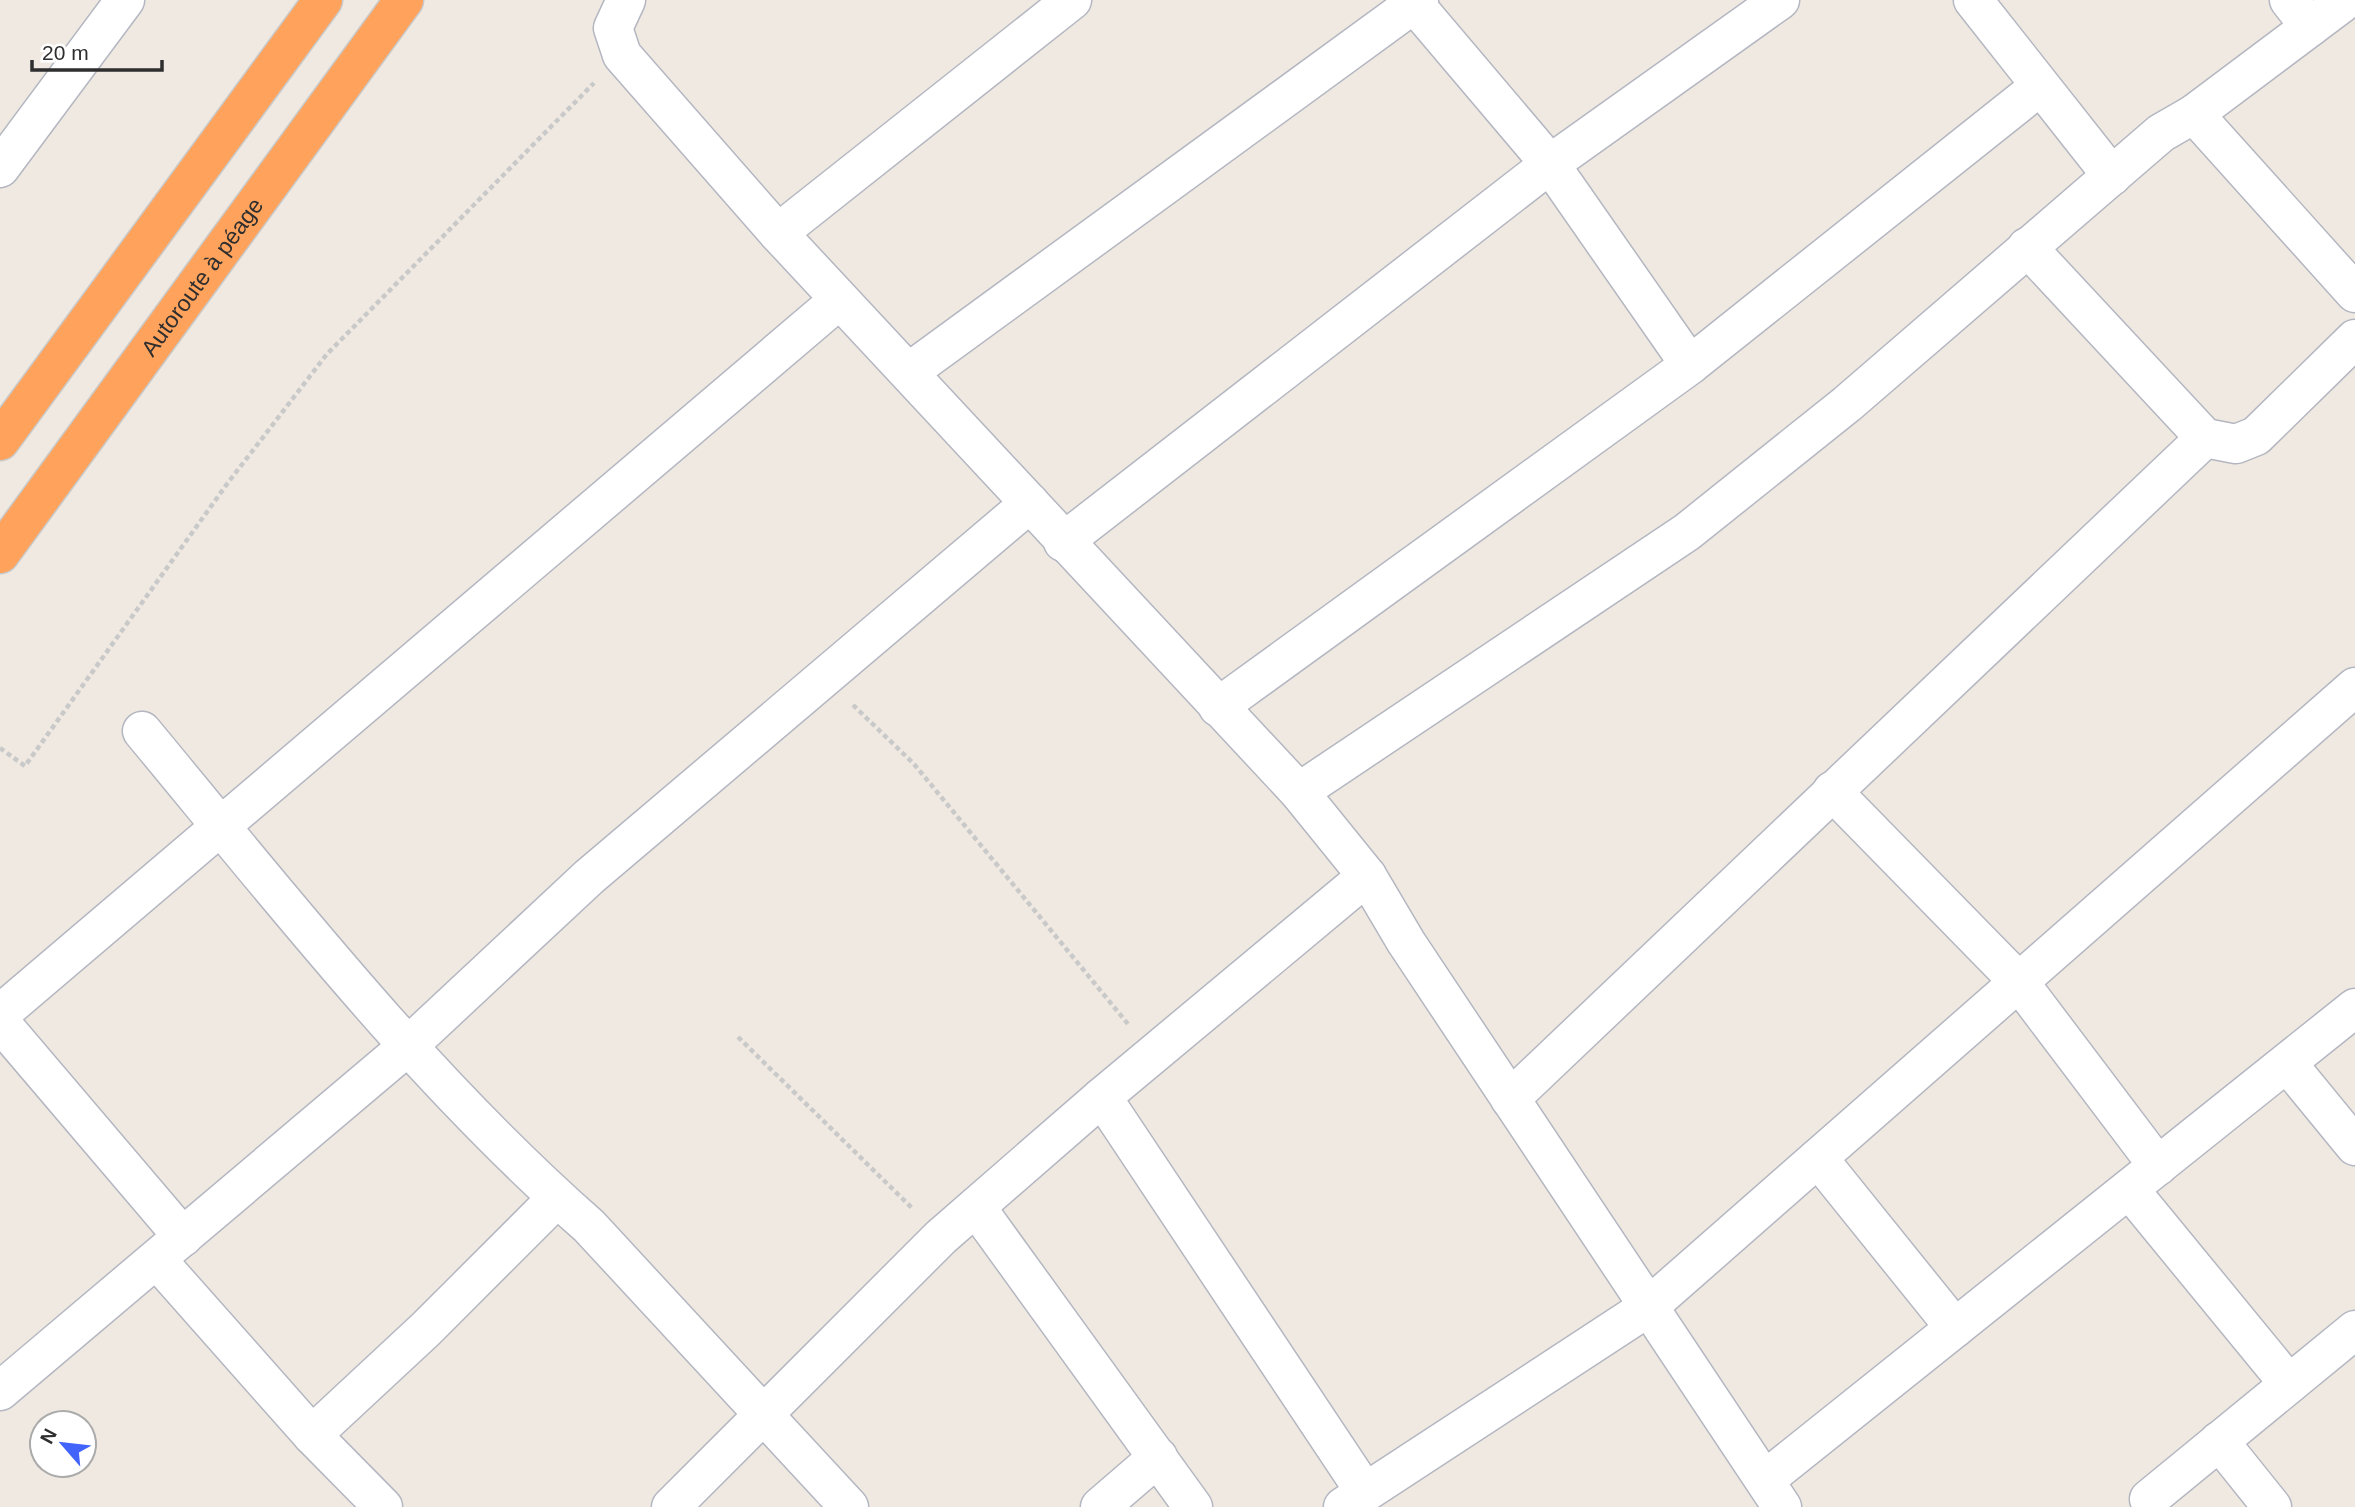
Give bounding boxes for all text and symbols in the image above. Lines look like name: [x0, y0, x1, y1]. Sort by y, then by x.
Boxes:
scale bar: [32, 28, 161, 72]
text: 20 m: [42, 41, 89, 64]
street label: Autoroute à péage: [136, 193, 268, 361]
north arrow: [28, 1409, 98, 1479]
text: N: [36, 1425, 61, 1447]

